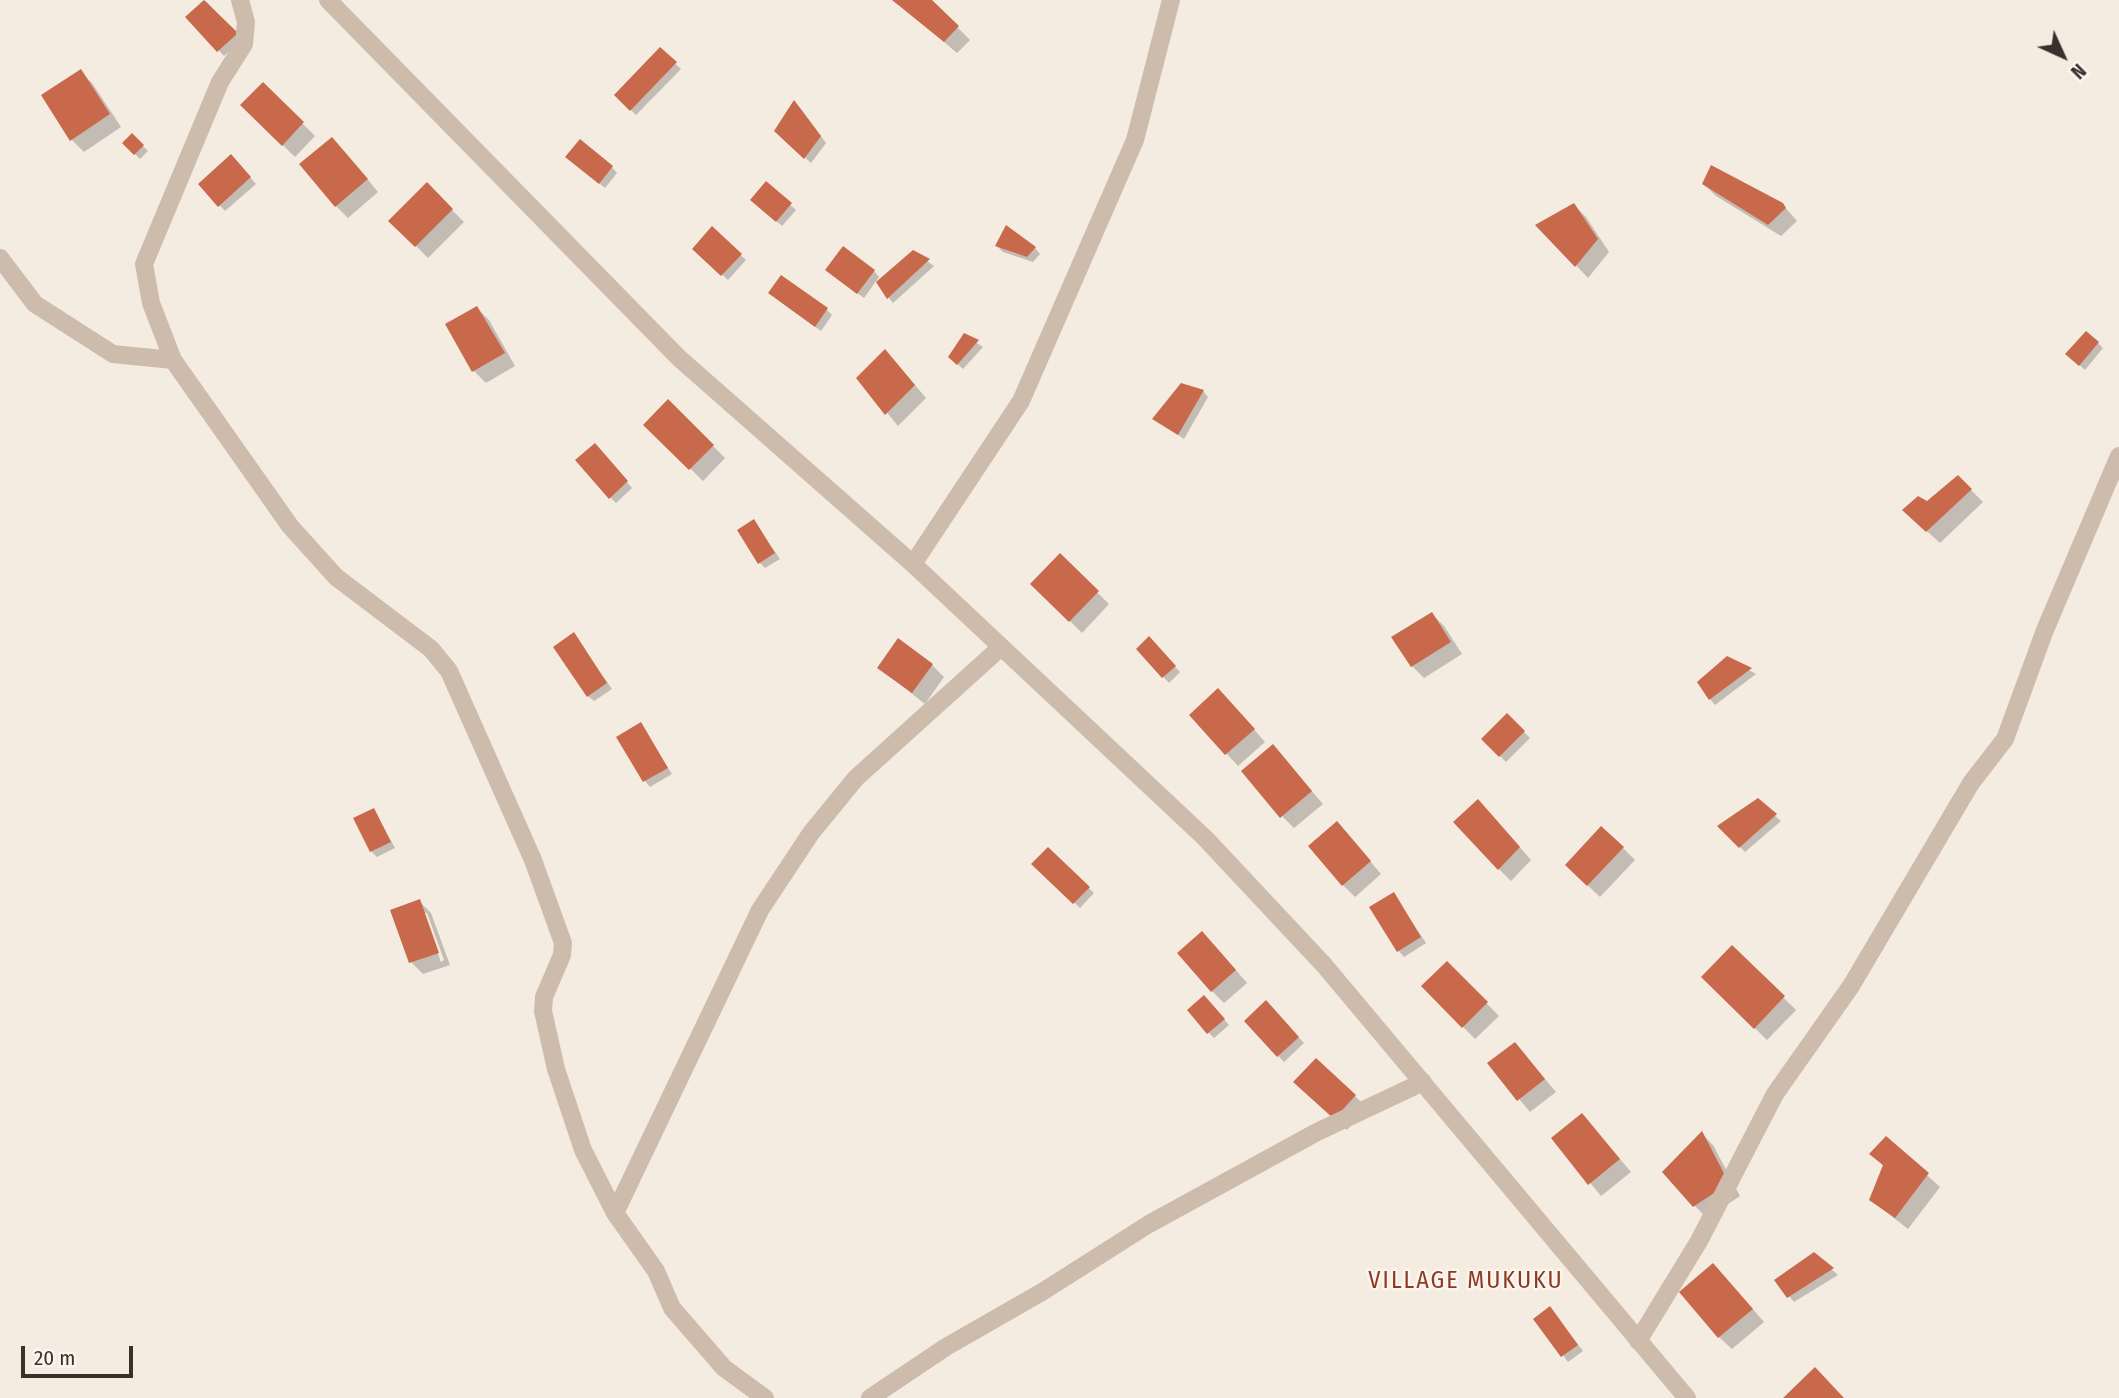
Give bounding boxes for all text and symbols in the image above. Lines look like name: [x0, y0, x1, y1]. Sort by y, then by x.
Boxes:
north arrow: [2028, 21, 2098, 91]
text: N: [2066, 59, 2090, 83]
district label: VILLAGE MUKUKU: [1370, 1267, 1562, 1295]
scale bar: [24, 1332, 136, 1376]
text: 20 m: [34, 1345, 75, 1371]

